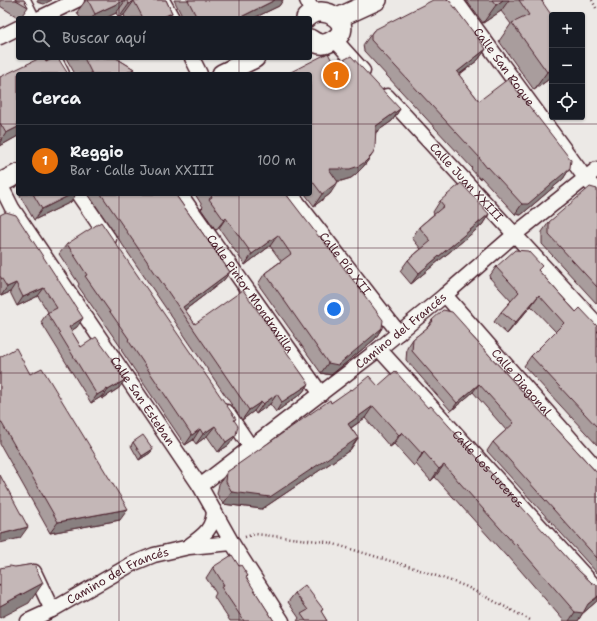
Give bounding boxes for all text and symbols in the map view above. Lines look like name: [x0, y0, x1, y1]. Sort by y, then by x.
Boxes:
map controls: [549, 12, 585, 120]
button: +: [549, 12, 585, 48]
search box: [16, 16, 312, 60]
street label: Calle San Roque: [470, 24, 538, 110]
icon: search: [30, 27, 52, 49]
text: Buscar aquí: [62, 28, 146, 48]
button: −: [549, 48, 585, 84]
pin: 1: [323, 60, 349, 90]
button: locate: [549, 84, 585, 120]
text: Cerca: [32, 87, 81, 109]
street label: Calle Juan XXIII: [426, 139, 507, 225]
text: Reggio: [70, 142, 124, 162]
text: 1: [42, 152, 48, 169]
text: 100 m: [257, 152, 296, 169]
text: Bar · Calle Juan XXIII: [70, 162, 214, 179]
street label: Calle Pío XII: [316, 229, 375, 298]
street label: Calle Pintor Mondravilla: [203, 231, 298, 357]
street label: Camino del Francés: [352, 289, 450, 372]
your location: [324, 299, 344, 319]
street label: Calle Diagonal: [488, 345, 555, 420]
street label: Calle San Esteban: [107, 353, 179, 449]
street label: Calle Los Luceros: [448, 427, 527, 511]
street label: Camino del Francés: [64, 544, 171, 608]

